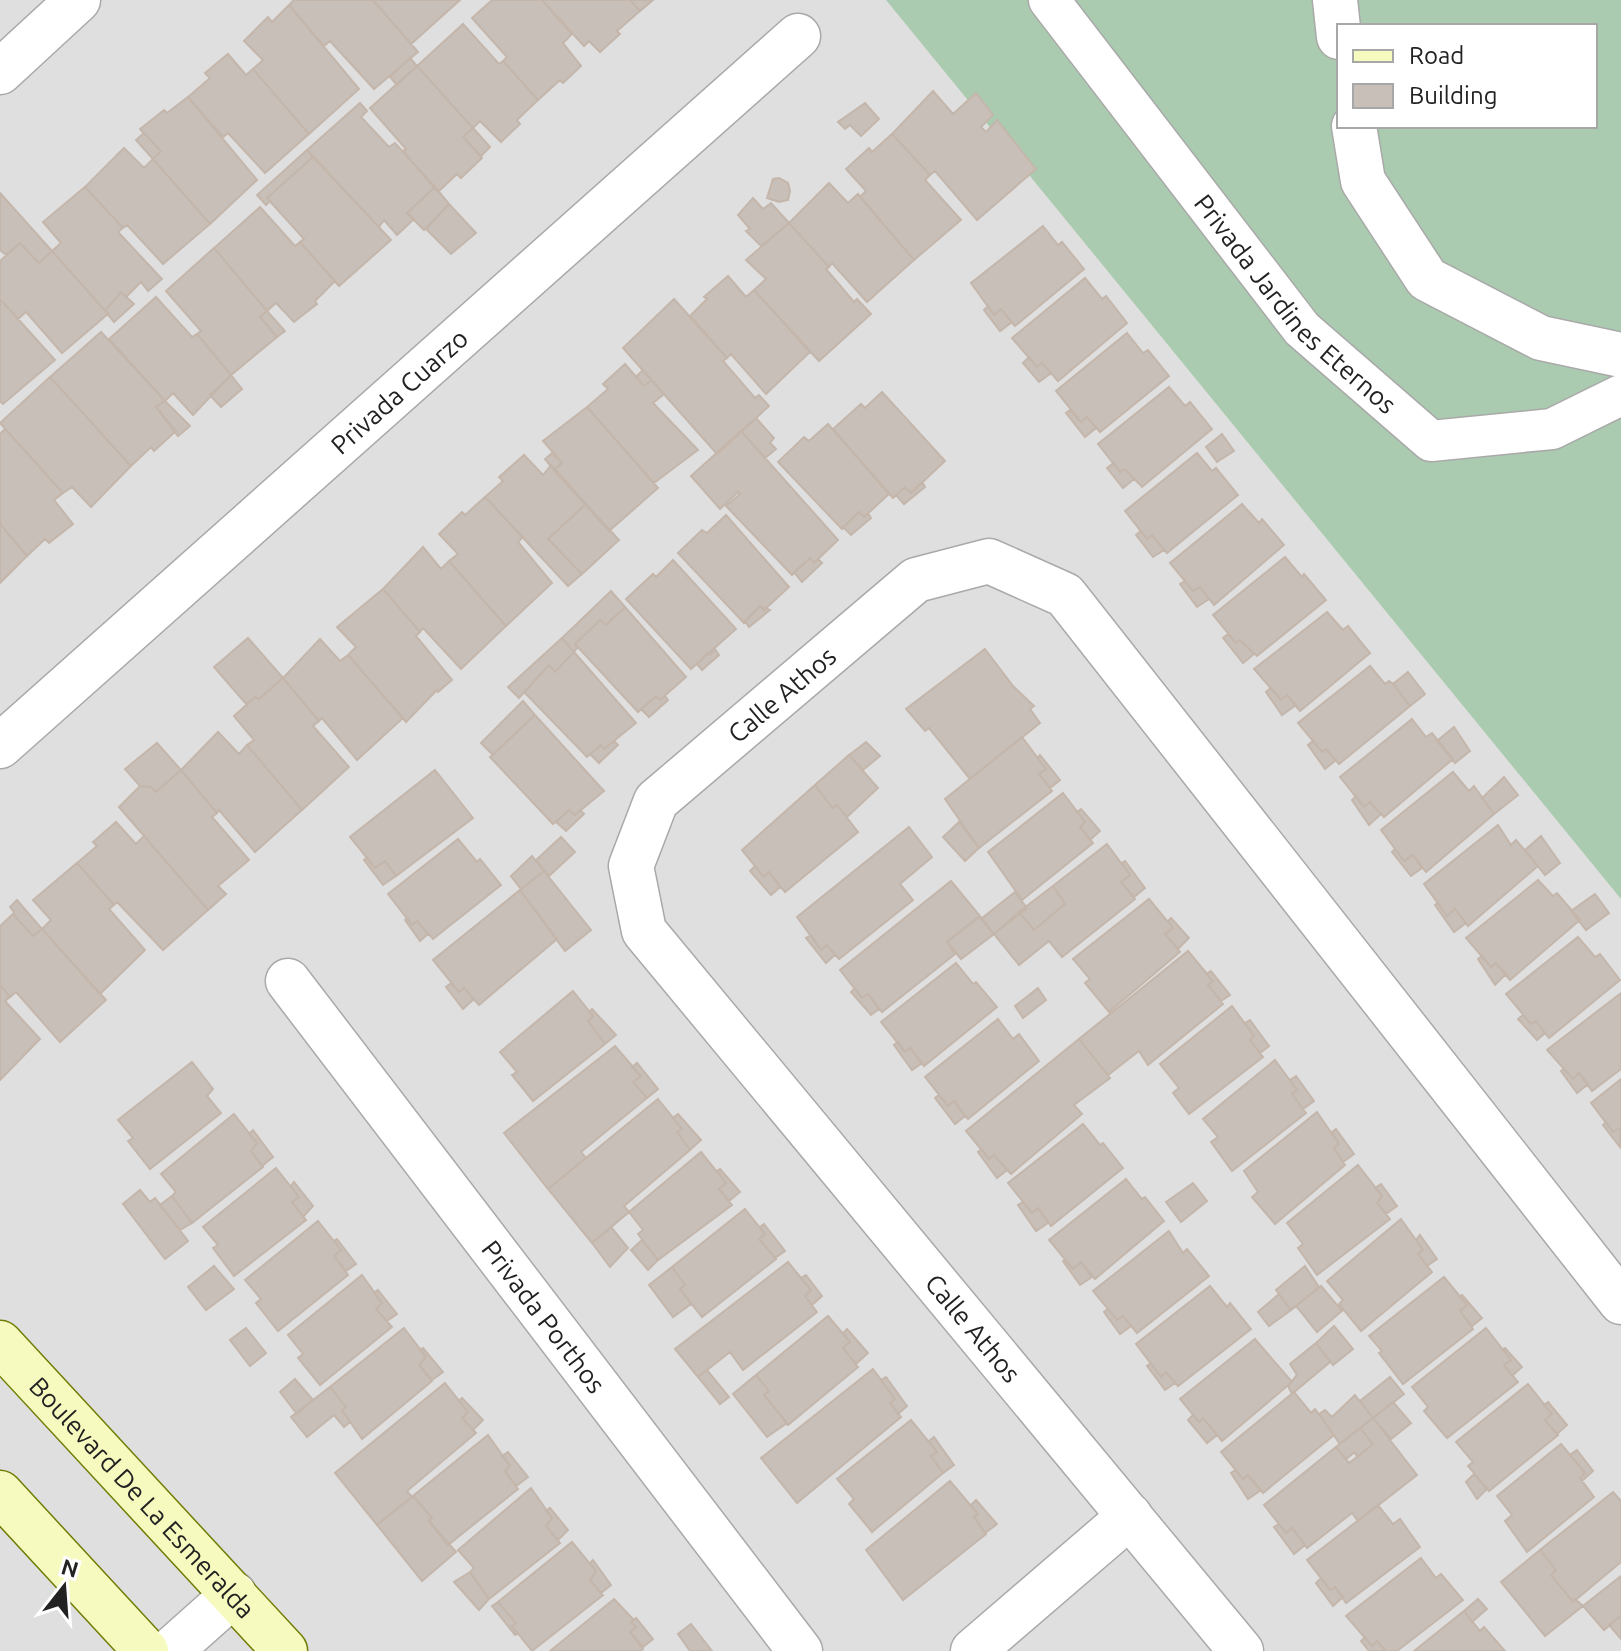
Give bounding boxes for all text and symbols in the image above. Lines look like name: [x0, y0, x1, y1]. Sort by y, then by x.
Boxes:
legend: [1337, 24, 1597, 128]
text: Road: [1409, 42, 1464, 69]
text: Building: [1409, 82, 1497, 109]
street label: Privada Jardines Eternos: [1189, 188, 1402, 419]
street label: Privada Cuarzo: [325, 323, 473, 459]
street label: Calle Athos: [722, 641, 841, 748]
street label: Privada Porthos: [477, 1234, 612, 1398]
street label: Calle Athos: [920, 1268, 1026, 1388]
street label: Boulevard De La Esmeralda: [24, 1371, 261, 1623]
north arrow: [24, 1547, 104, 1627]
text: N: [58, 1553, 82, 1582]

